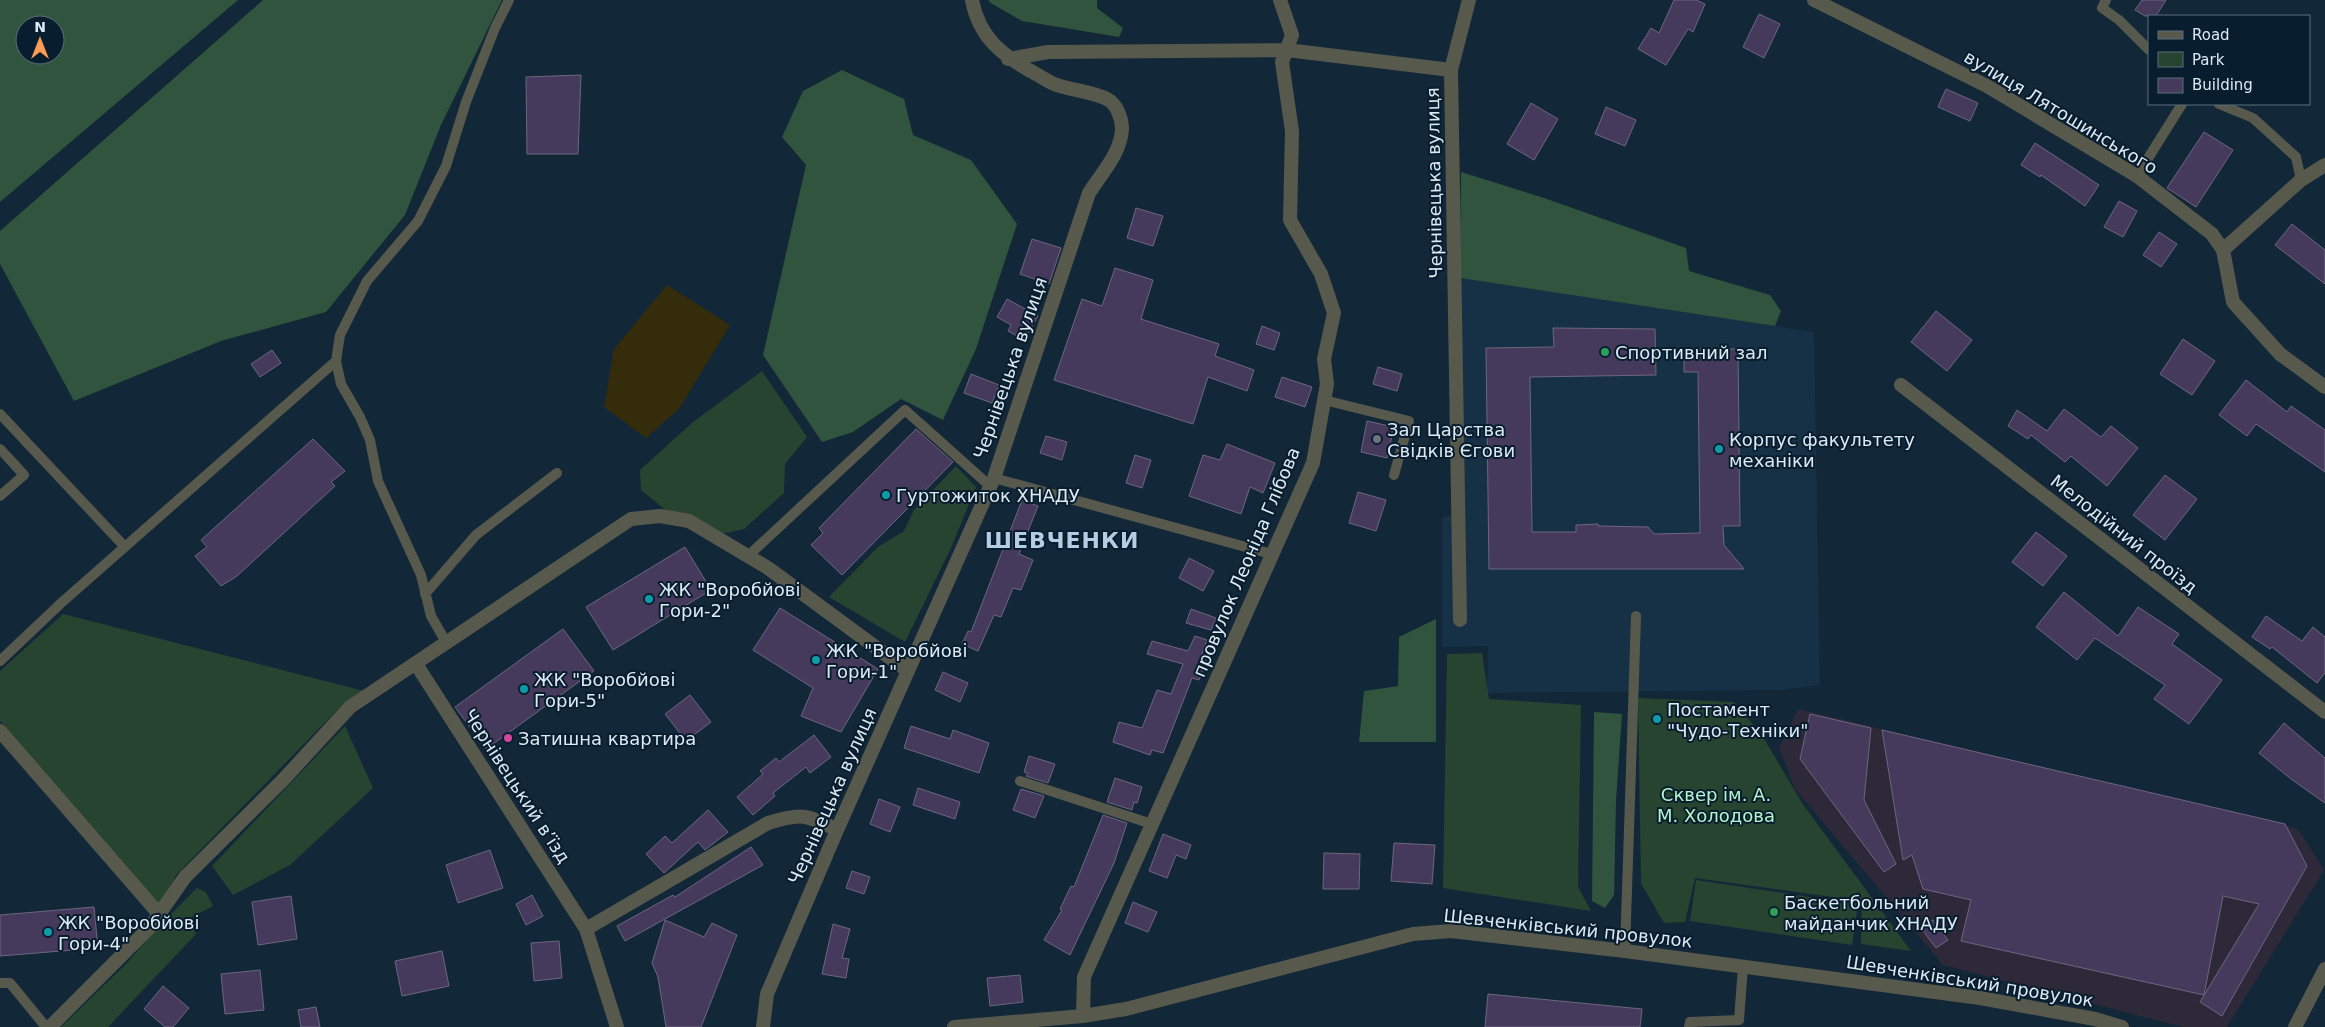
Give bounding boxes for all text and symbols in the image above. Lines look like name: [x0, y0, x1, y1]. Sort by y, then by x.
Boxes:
north arrow: [15, 15, 65, 65]
legend: [2148, 15, 2310, 105]
text: N: [34, 19, 46, 35]
text: Road: [2192, 26, 2230, 44]
street label: вулиця Лятошинського: [1960, 46, 2162, 178]
text: Park: [2192, 51, 2225, 69]
text: Building: [2192, 76, 2253, 94]
street label: Чернівецька вулиця: [1422, 87, 1446, 279]
street label: Чернівецька вулиця: [969, 274, 1051, 462]
place label: Спортивний зал: [1615, 342, 1768, 363]
marker: Спортивний зал: [1599, 346, 1611, 358]
place label: Зал Царства Свідків Єгови: [1387, 419, 1515, 461]
place label: Корпус факультету механіки: [1729, 429, 1915, 471]
marker: Зал Царства Свідків Єгови: [1371, 433, 1383, 445]
marker: Корпус факультету механіки: [1713, 443, 1725, 455]
street label: провулок Леоніда Глібова: [1188, 444, 1304, 680]
street label: Мелодійний проїзд: [2046, 470, 2202, 598]
place label: Гуртожиток ХНАДУ: [896, 485, 1080, 506]
marker: Гуртожиток ХНАДУ: [880, 489, 892, 501]
district label: ШЕВЧЕНКИ: [985, 528, 1139, 553]
place label: ЖК "Воробйові Гори-2": [659, 579, 800, 621]
marker: ЖК "Воробйові Гори-2": [643, 593, 655, 605]
place label: ЖК "Воробйові Гори-1": [826, 640, 967, 682]
marker: ЖК "Воробйові Гори-1": [810, 654, 822, 666]
place label: ЖК "Воробйові Гори-5": [534, 669, 675, 711]
marker: ЖК "Воробйові Гори-5": [518, 683, 530, 695]
place label: Постамент "Чудо-Техніки": [1667, 699, 1809, 741]
street label: Чернівецька вулиця: [783, 704, 881, 888]
street label: Чернівецький вʼїзд: [459, 705, 575, 867]
marker: Постамент "Чудо-Техніки": [1651, 713, 1663, 725]
place label: Затишна квартира: [518, 728, 696, 749]
marker: Затишна квартира: [502, 732, 514, 744]
park label: Сквер ім. А. М. Холодова: [1657, 784, 1775, 826]
place label: Баскетбольний майданчик ХНАДУ: [1784, 892, 1958, 934]
street label: Шевченківський провулок: [1442, 904, 1694, 952]
marker: Баскетбольний майданчик ХНАДУ: [1768, 906, 1780, 918]
place label: ЖК "Воробйові Гори-4": [58, 912, 199, 954]
marker: ЖК "Воробйові Гори-4": [42, 926, 54, 938]
street label: Шевченківський провулок: [1845, 951, 2095, 1011]

